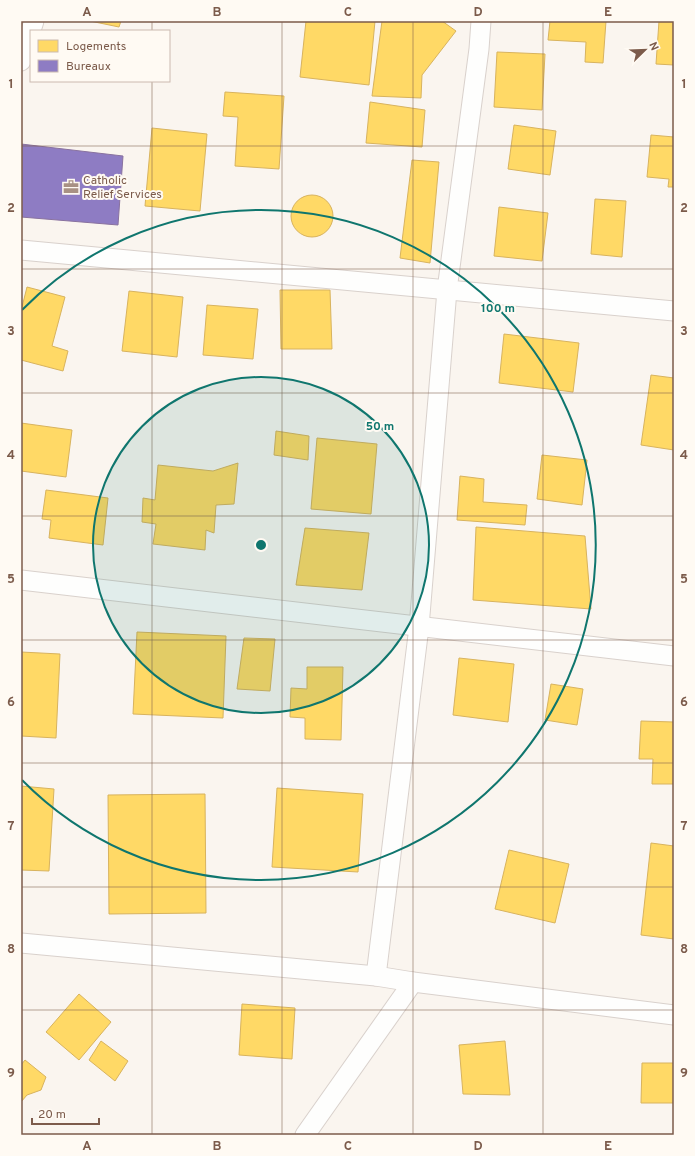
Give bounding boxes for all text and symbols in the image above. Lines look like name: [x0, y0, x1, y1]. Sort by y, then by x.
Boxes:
text: A: [82, 5, 92, 21]
text: B: [213, 5, 222, 21]
text: C: [344, 5, 352, 21]
text: D: [473, 5, 483, 21]
text: E: [604, 5, 612, 21]
legend: [30, 30, 170, 82]
north arrow: [625, 30, 665, 70]
text: Logements: [66, 39, 126, 55]
text: N: [645, 40, 661, 53]
text: Bureaux: [66, 59, 111, 75]
text: 1: [8, 77, 14, 93]
text: 1: [681, 77, 687, 93]
place label: Catholic Relief Services: [83, 173, 162, 203]
office icon: Catholic Relief Services: [62, 178, 80, 196]
text: 2: [7, 201, 15, 217]
text: 2: [680, 201, 688, 217]
text: 100 m: [481, 301, 515, 317]
text: 3: [7, 324, 15, 340]
text: 3: [680, 324, 688, 340]
text: 50 m: [366, 419, 394, 435]
text: 4: [7, 448, 15, 464]
text: 4: [680, 448, 688, 464]
centre of rings: [254, 538, 268, 552]
text: 5: [7, 572, 15, 588]
text: 5: [680, 572, 688, 588]
text: 6: [7, 695, 15, 711]
text: 6: [680, 695, 688, 711]
text: 7: [8, 819, 15, 835]
text: 7: [681, 819, 688, 835]
text: 8: [7, 942, 15, 958]
text: 8: [680, 942, 688, 958]
text: 9: [7, 1066, 15, 1082]
text: 9: [680, 1066, 688, 1082]
scale bar: [32, 1100, 99, 1126]
text: 20 m: [38, 1107, 66, 1123]
text: A: [82, 1139, 92, 1155]
text: B: [213, 1139, 222, 1155]
text: C: [344, 1139, 352, 1155]
text: D: [473, 1139, 483, 1155]
text: E: [604, 1139, 612, 1155]

